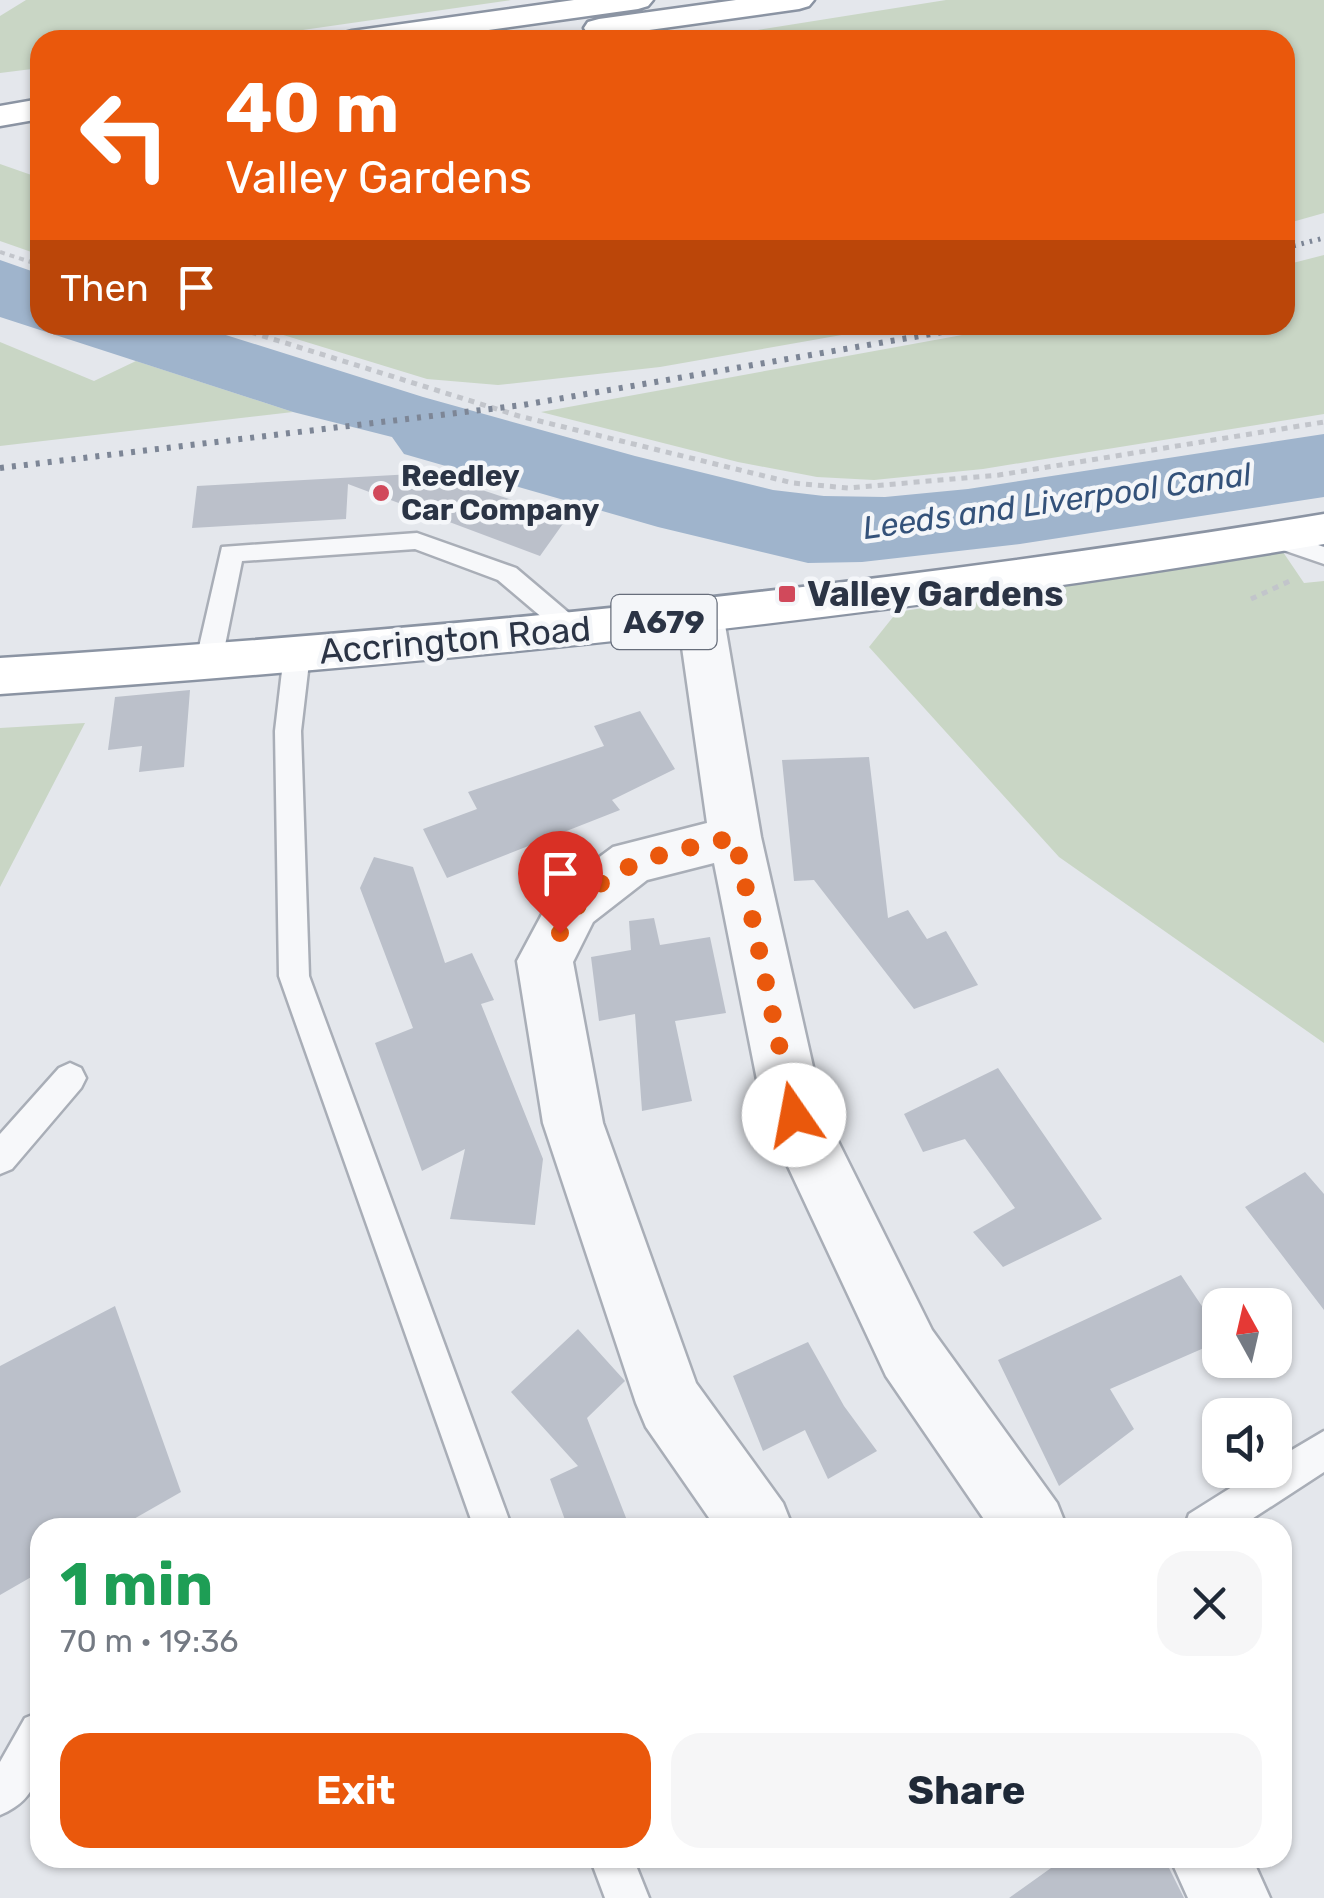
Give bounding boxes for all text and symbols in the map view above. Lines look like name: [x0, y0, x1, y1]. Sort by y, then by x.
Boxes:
text: 40 m: [225, 67, 399, 150]
icon: left: [60, 70, 190, 200]
text: Valley Gardens: [225, 151, 532, 204]
icon: arrive: [169, 260, 224, 315]
text: Then: [60, 265, 149, 311]
water label: Leeds and Liverpool Canal: [860, 455, 1255, 547]
place label: Reedley Car Company: [401, 458, 599, 528]
marker: Reedley Car Company: [370, 482, 392, 504]
place label: Valley Gardens: [807, 573, 1064, 615]
marker: Valley Gardens: [776, 583, 798, 605]
road number: A679: [612, 595, 716, 649]
street label: Accrington Road: [318, 607, 592, 673]
pin: [518, 831, 603, 934]
icon: arrive: [533, 846, 588, 901]
position arrow: [742, 1063, 846, 1167]
north arrow: [1202, 1288, 1292, 1378]
map controls: [1202, 1288, 1292, 1488]
button: sound: [1202, 1398, 1292, 1488]
text: 1 min: [60, 1549, 213, 1620]
button: close: [1157, 1551, 1262, 1656]
text: 70 m · 19:36: [60, 1622, 239, 1660]
button: Exit: [60, 1733, 651, 1848]
button: Share: [671, 1733, 1262, 1848]

